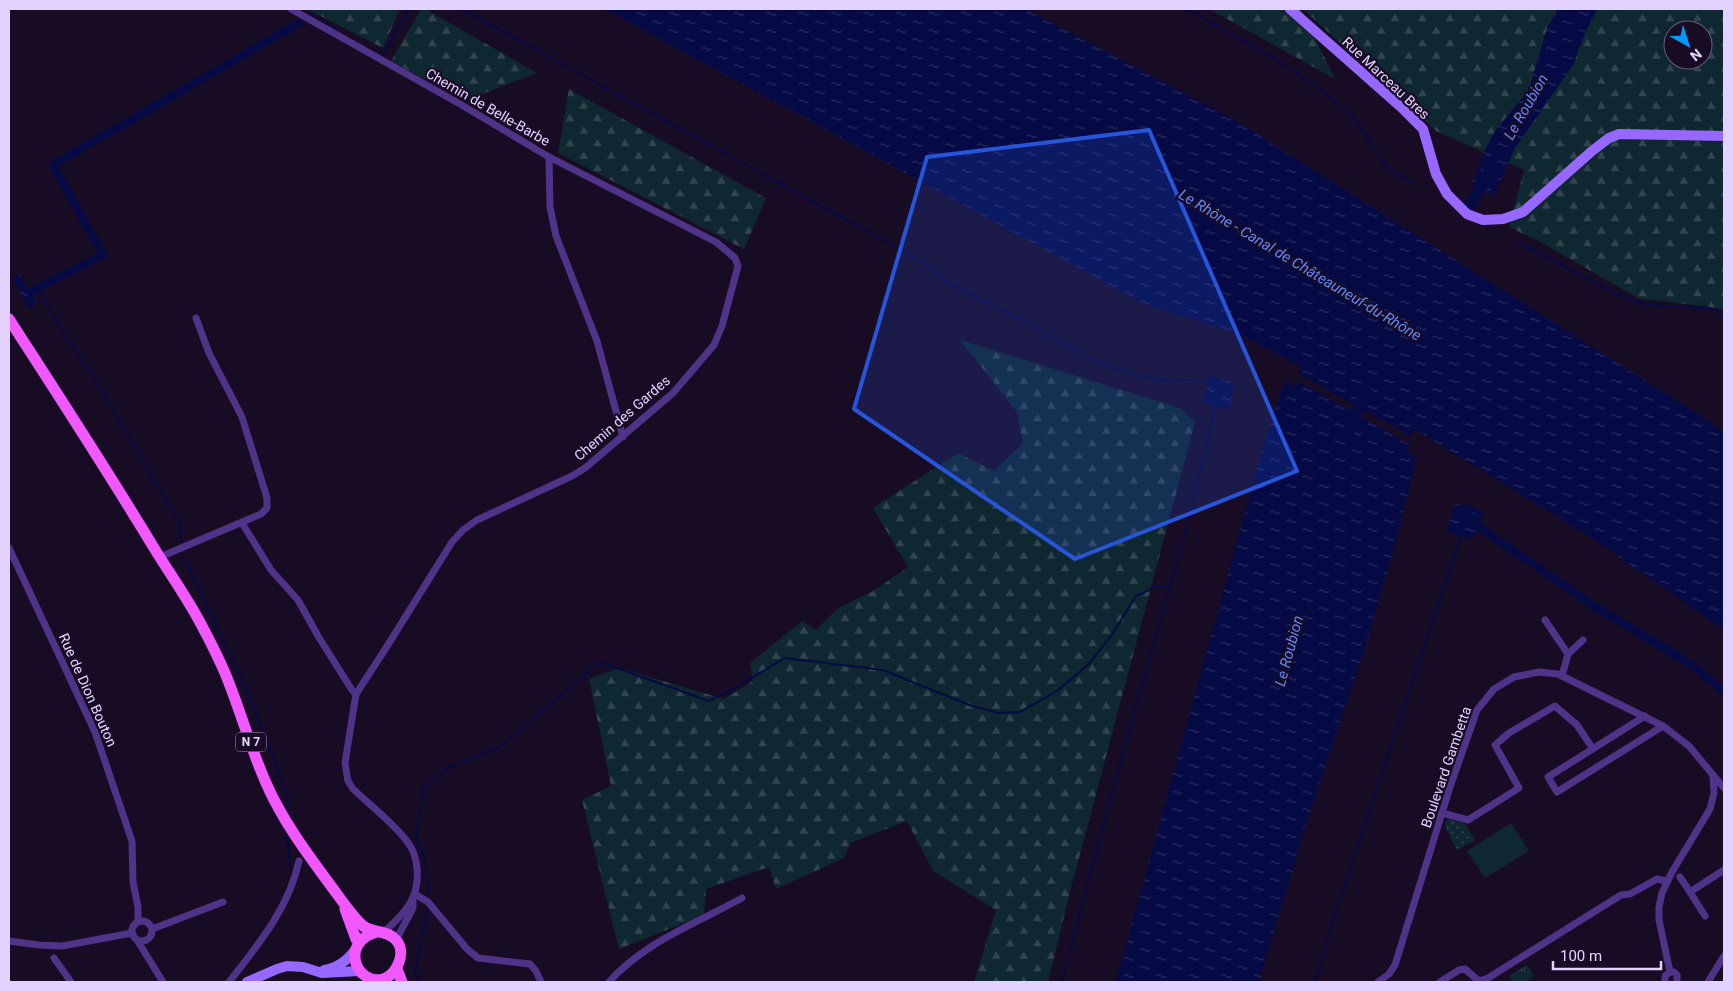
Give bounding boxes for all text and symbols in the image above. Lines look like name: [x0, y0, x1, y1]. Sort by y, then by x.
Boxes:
north arrow: [1663, 20, 1713, 70]
street label: Rue Marceau Bres: [1339, 34, 1433, 122]
text: N: [1687, 46, 1705, 64]
street label: Chemin de Belle-Barbe: [423, 65, 553, 149]
water label: Le Roubion: [1500, 71, 1552, 143]
water label: Le Rhône - Canal de Châteauneuf-du-Rhône: [1175, 185, 1425, 345]
street label: Chemin des Gardes: [571, 372, 673, 464]
water label: Le Roubion: [1271, 614, 1307, 688]
street label: Rue de Dion Bouton: [56, 631, 120, 749]
street label: Boulevard Gambetta: [1418, 704, 1474, 830]
road number: N 7: [236, 732, 266, 752]
scale bar: [1553, 938, 1660, 970]
text: 100 m: [1560, 947, 1602, 965]

